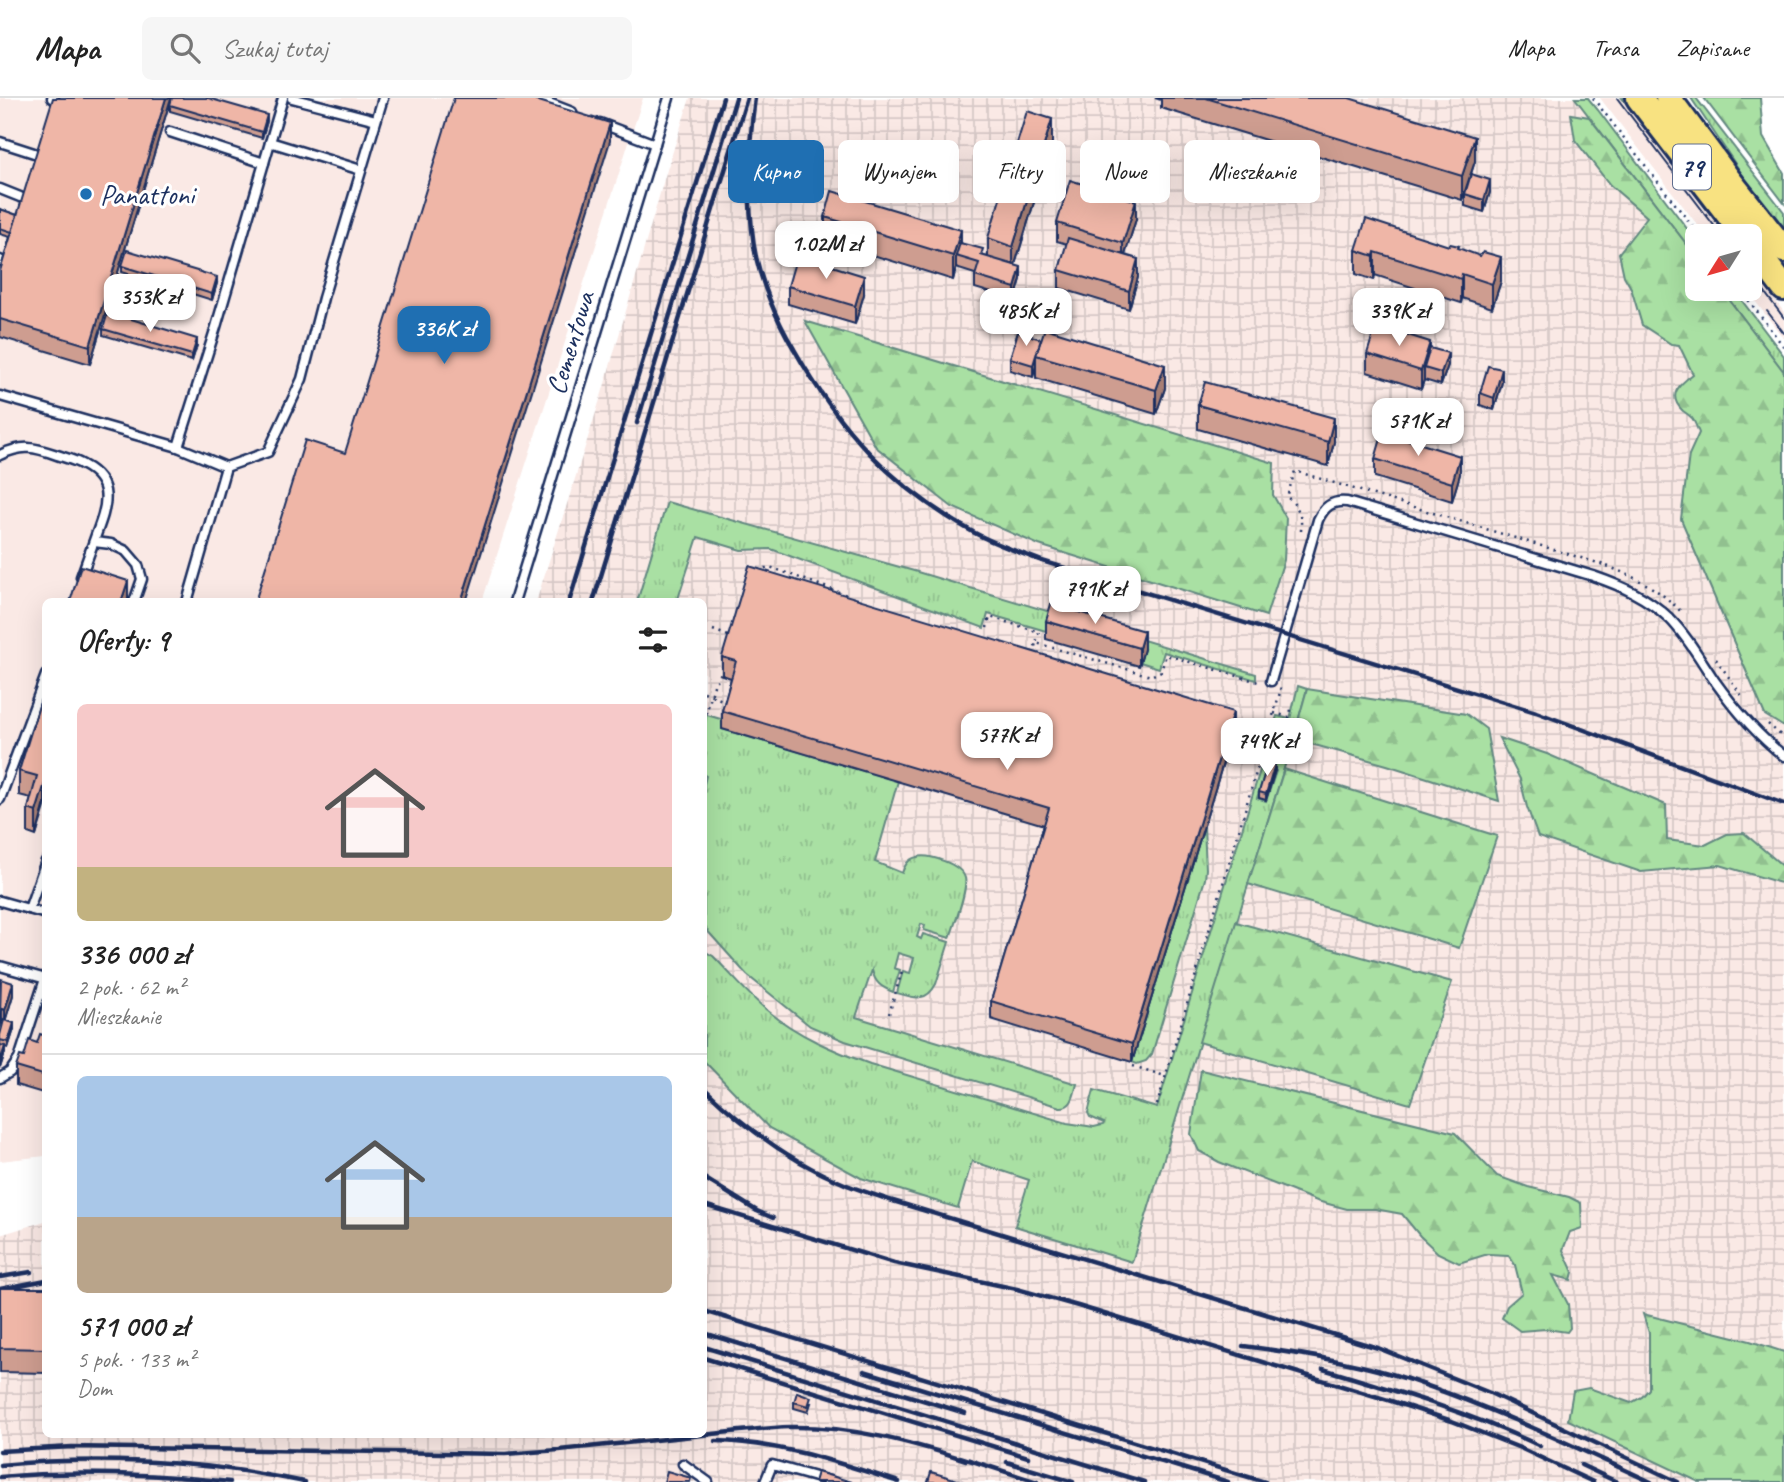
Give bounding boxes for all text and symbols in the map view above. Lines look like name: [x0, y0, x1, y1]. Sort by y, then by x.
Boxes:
search box: [142, 17, 632, 80]
text: Mapa: [35, 27, 100, 69]
icon: search: [166, 29, 204, 67]
text: Szukaj tutaj: [222, 32, 328, 65]
text: Mapa: [1508, 33, 1554, 63]
text: Trasa: [1592, 33, 1638, 63]
text: Zapisane: [1676, 33, 1749, 63]
chip: Kupno: [728, 140, 824, 203]
chip: Wynajem: [838, 140, 959, 203]
chip: Filtry: [973, 140, 1066, 203]
chip: Nowe: [1080, 140, 1170, 203]
chip: Mieszkanie: [1184, 140, 1320, 203]
road number: 79: [1673, 144, 1711, 190]
place label: Panattoni: [100, 177, 198, 212]
marker: Panattoni: [78, 186, 94, 202]
pin: 1.02M zł: [754, 222, 898, 281]
north arrow: [1685, 224, 1762, 301]
map controls: [1685, 224, 1762, 301]
text: 1.02M zł: [791, 229, 861, 258]
pin: 353K zł: [85, 274, 215, 334]
text: 353K zł: [120, 282, 180, 311]
street label: Cementowa: [538, 286, 603, 399]
pin: 485K zł: [961, 288, 1091, 348]
pin: 339K zł: [1334, 288, 1464, 348]
text: 485K zł: [996, 296, 1056, 325]
text: 339K zł: [1369, 296, 1429, 325]
pin: 336K zł: [379, 306, 509, 366]
text: 336K zł: [413, 314, 475, 343]
pin: 571K zł: [1353, 398, 1483, 458]
text: 571K zł: [1388, 406, 1448, 435]
pin: 791K zł: [1030, 566, 1160, 626]
text: 791K zł: [1065, 574, 1125, 603]
text: Oferty: 9: [77, 621, 169, 659]
icon: filters: [634, 621, 672, 659]
pin: 577K zł: [942, 712, 1072, 772]
pin: 749K zł: [1202, 718, 1332, 778]
text: 577K zł: [977, 720, 1037, 749]
text: 749K zł: [1237, 726, 1297, 755]
icon: home: [312, 750, 438, 876]
text: 336 000 zł: [77, 935, 189, 973]
text: 2 pok. · 62 m²: [77, 973, 185, 1002]
text: Mieszkanie: [77, 1002, 161, 1031]
icon: home: [312, 1122, 438, 1248]
text: 571 000 zł: [77, 1307, 188, 1345]
text: 5 pok. · 133 m²: [77, 1345, 195, 1374]
text: Dom: [77, 1374, 112, 1403]

